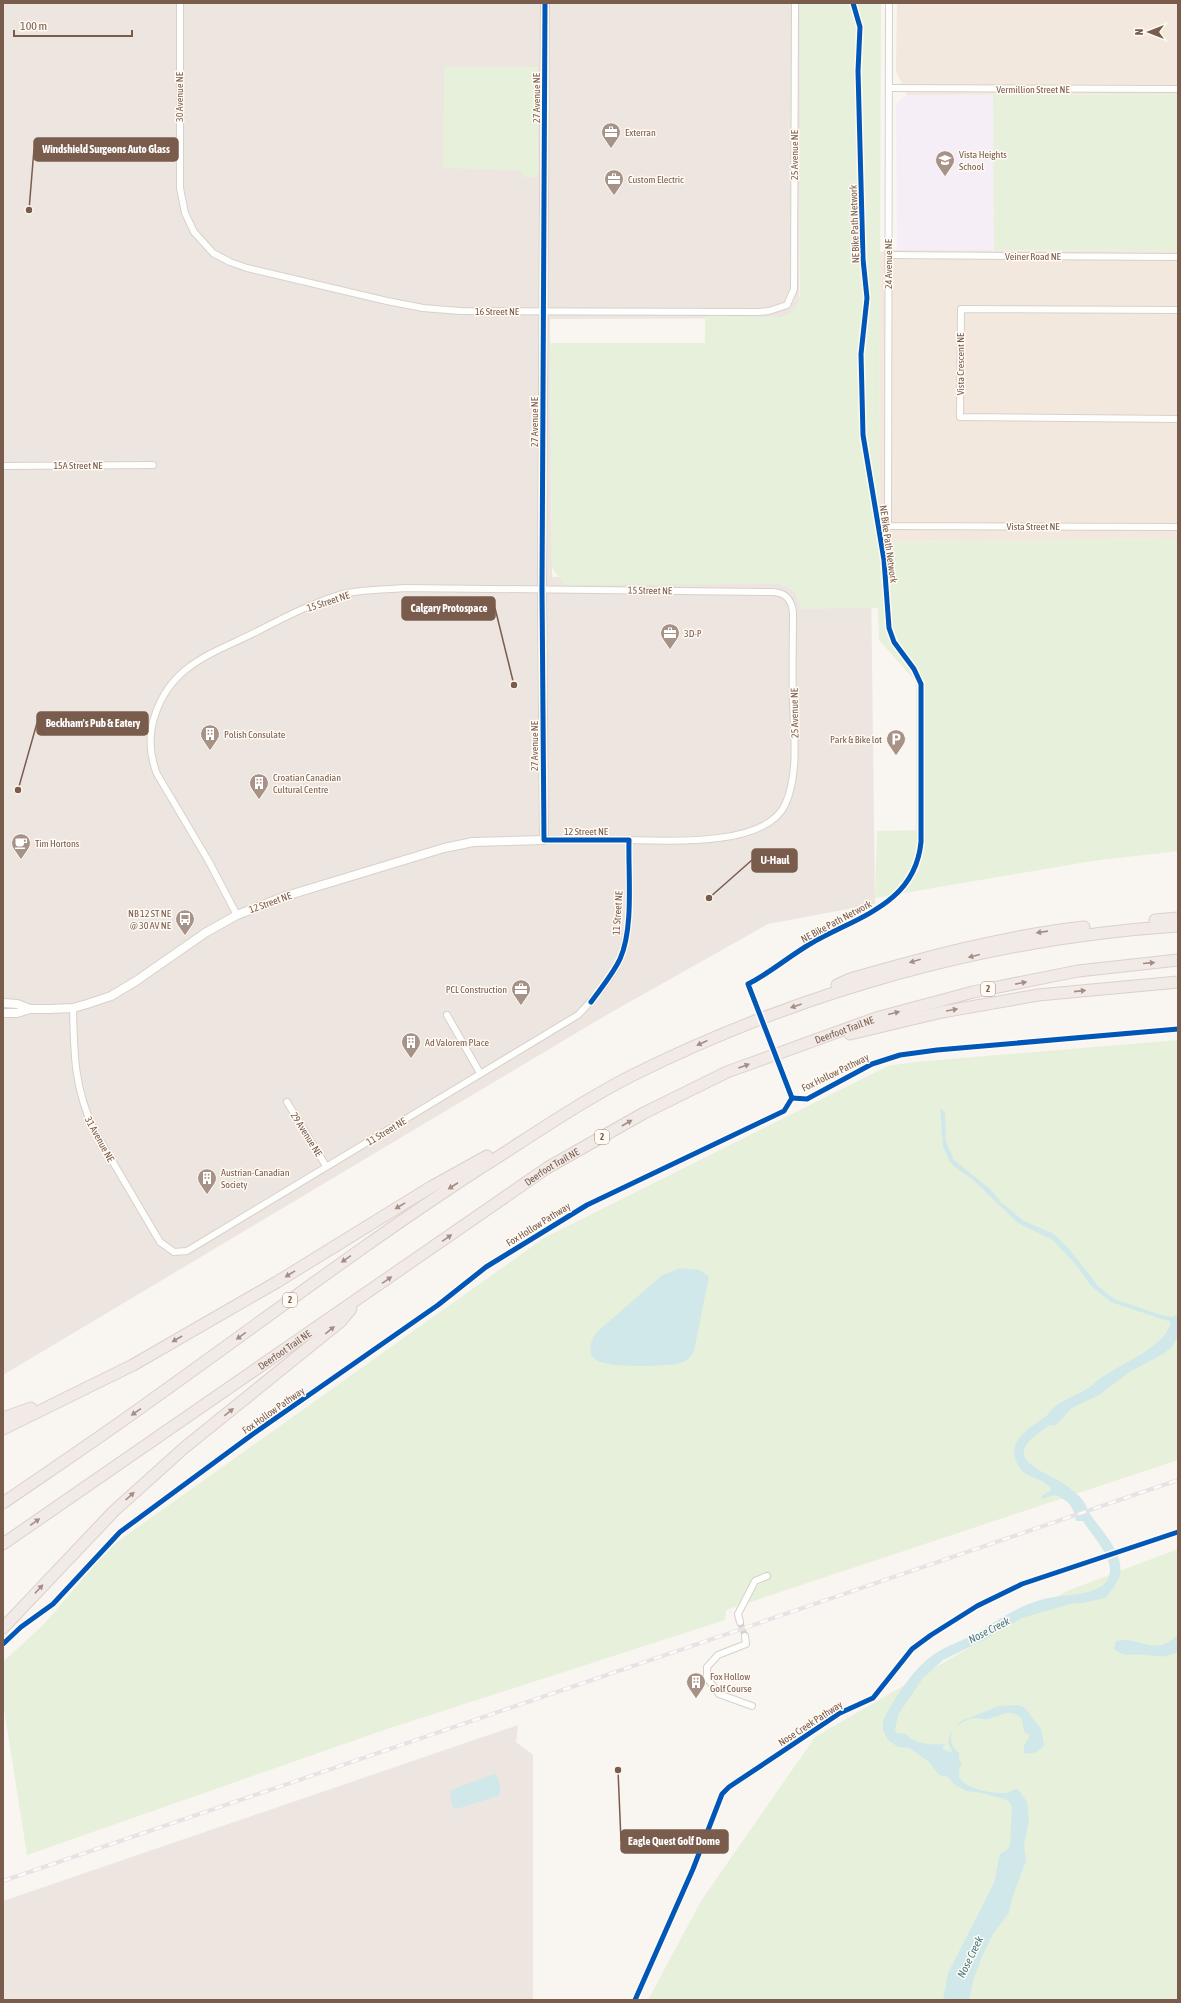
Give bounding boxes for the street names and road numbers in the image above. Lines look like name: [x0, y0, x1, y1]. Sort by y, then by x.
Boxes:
street label: 30 Avenue NE: [174, 71, 185, 122]
street label: 27 Avenue NE: [531, 72, 542, 123]
street label: Vermillion Street NE: [996, 84, 1071, 95]
street label: 25 Avenue NE: [789, 129, 800, 180]
street label: NE Bike Path Network: [848, 184, 861, 263]
street label: 24 Avenue NE: [883, 238, 894, 289]
street label: Veiner Road NE: [1005, 251, 1062, 262]
street label: 16 Street NE: [475, 306, 520, 317]
street label: Vista Crescent NE: [955, 332, 966, 395]
street label: 27 Avenue NE: [529, 396, 540, 447]
street label: 15A Street NE: [53, 460, 103, 471]
street label: NE Bike Path Network: [878, 504, 899, 584]
street label: Vista Street NE: [1006, 521, 1060, 532]
street label: 15 Street NE: [628, 585, 673, 596]
street label: 15 Street NE: [305, 589, 352, 614]
street label: 25 Avenue NE: [789, 687, 800, 738]
street label: 27 Avenue NE: [529, 720, 540, 771]
street label: 12 Street NE: [564, 826, 609, 837]
street label: 12 Street NE: [247, 889, 294, 915]
street label: 11 Street NE: [610, 890, 625, 935]
street label: NE Bike Path Network: [799, 898, 874, 945]
road number: 2: [981, 982, 995, 996]
street label: Deerfoot Trail NE: [813, 1014, 876, 1046]
street label: Fox Hollow Pathway: [800, 1051, 871, 1093]
street label: 29 Avenue NE: [289, 1110, 325, 1159]
street label: 31 Avenue NE: [83, 1115, 117, 1164]
street label: 11 Street NE: [364, 1115, 409, 1148]
road number: 2: [595, 1130, 609, 1144]
street label: Deerfoot Trail NE: [523, 1146, 582, 1188]
street label: Fox Hollow Pathway: [504, 1200, 572, 1248]
road number: 2: [283, 1293, 297, 1307]
street label: Deerfoot Trail NE: [256, 1327, 314, 1372]
street label: Fox Hollow Pathway: [240, 1385, 306, 1436]
street label: Nose Creek Pathway: [776, 1699, 844, 1748]

